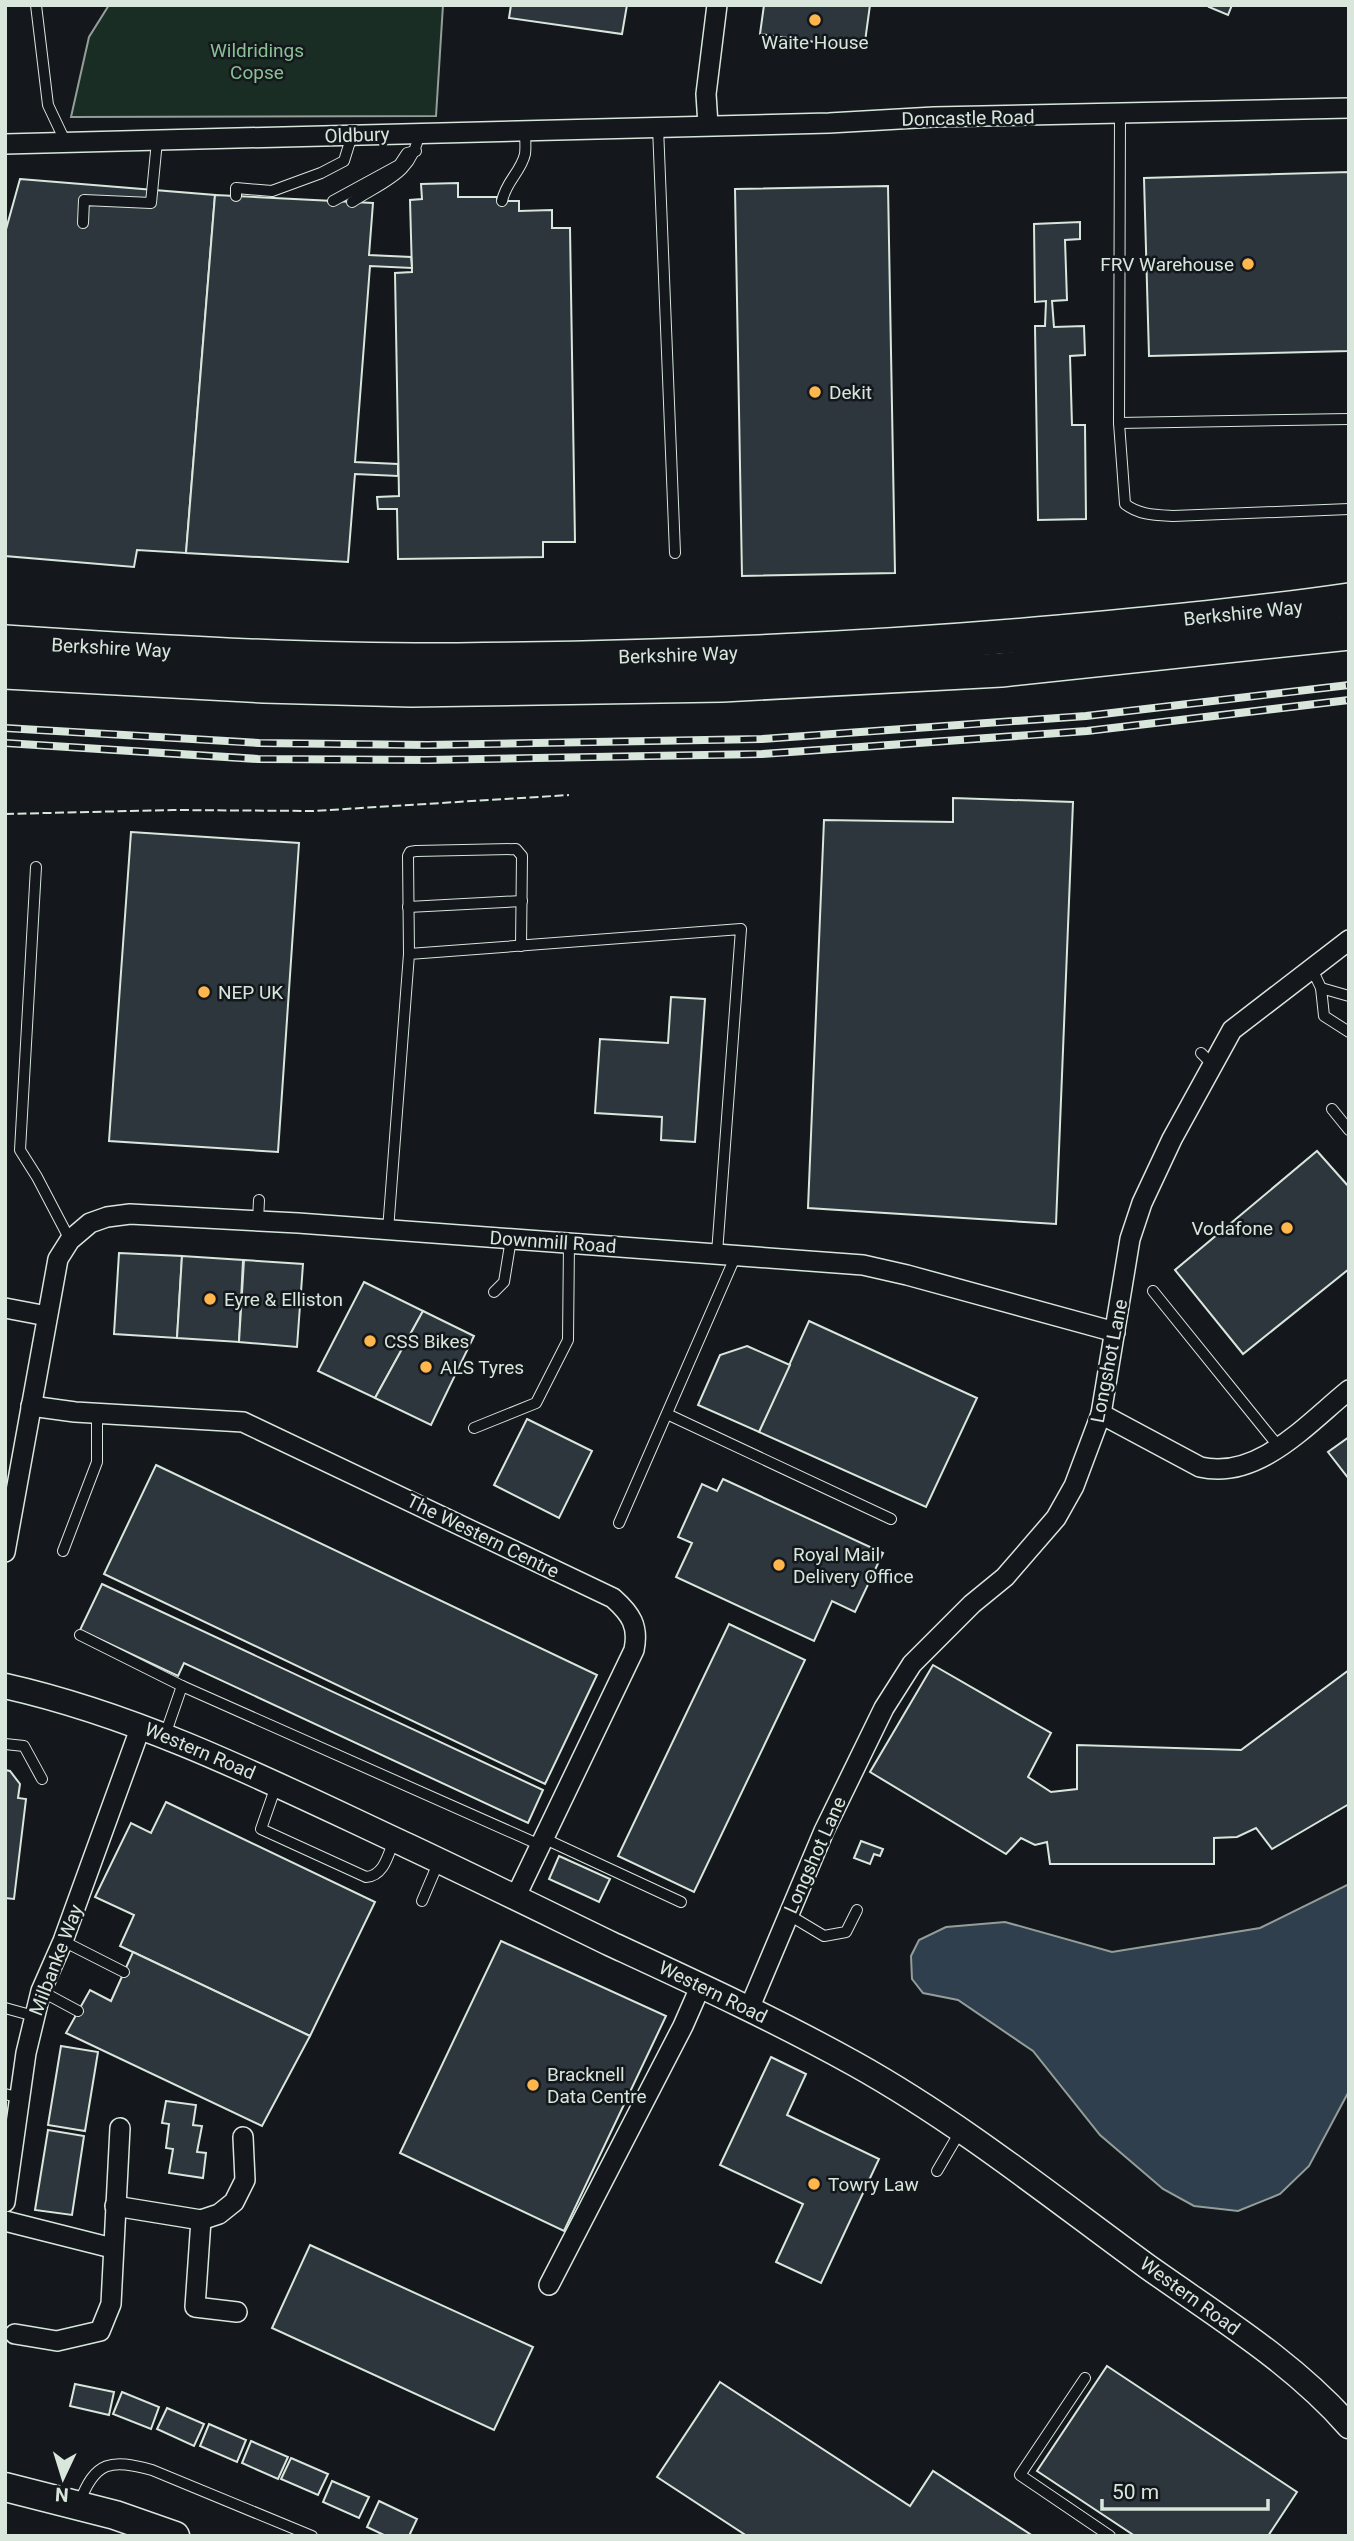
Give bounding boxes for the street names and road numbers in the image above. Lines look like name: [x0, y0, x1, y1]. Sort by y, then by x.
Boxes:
street label: Doncastle Road: [901, 105, 1035, 131]
street label: Oldbury: [324, 122, 390, 148]
street label: Berkshire Way: [1182, 595, 1304, 631]
street label: Berkshire Way: [51, 633, 171, 663]
street label: Berkshire Way: [618, 641, 738, 669]
street label: Downmill Road: [489, 1226, 617, 1258]
street label: Longshot Lane: [1086, 1297, 1132, 1425]
street label: The Western Centre: [403, 1489, 563, 1583]
street label: Western Road: [141, 1717, 259, 1785]
street label: Longshot Lane: [779, 1793, 851, 1917]
street label: Milbanke Way: [24, 1901, 88, 2019]
street label: Western Road: [655, 1956, 771, 2028]
street label: Western Road: [1136, 2252, 1244, 2340]

